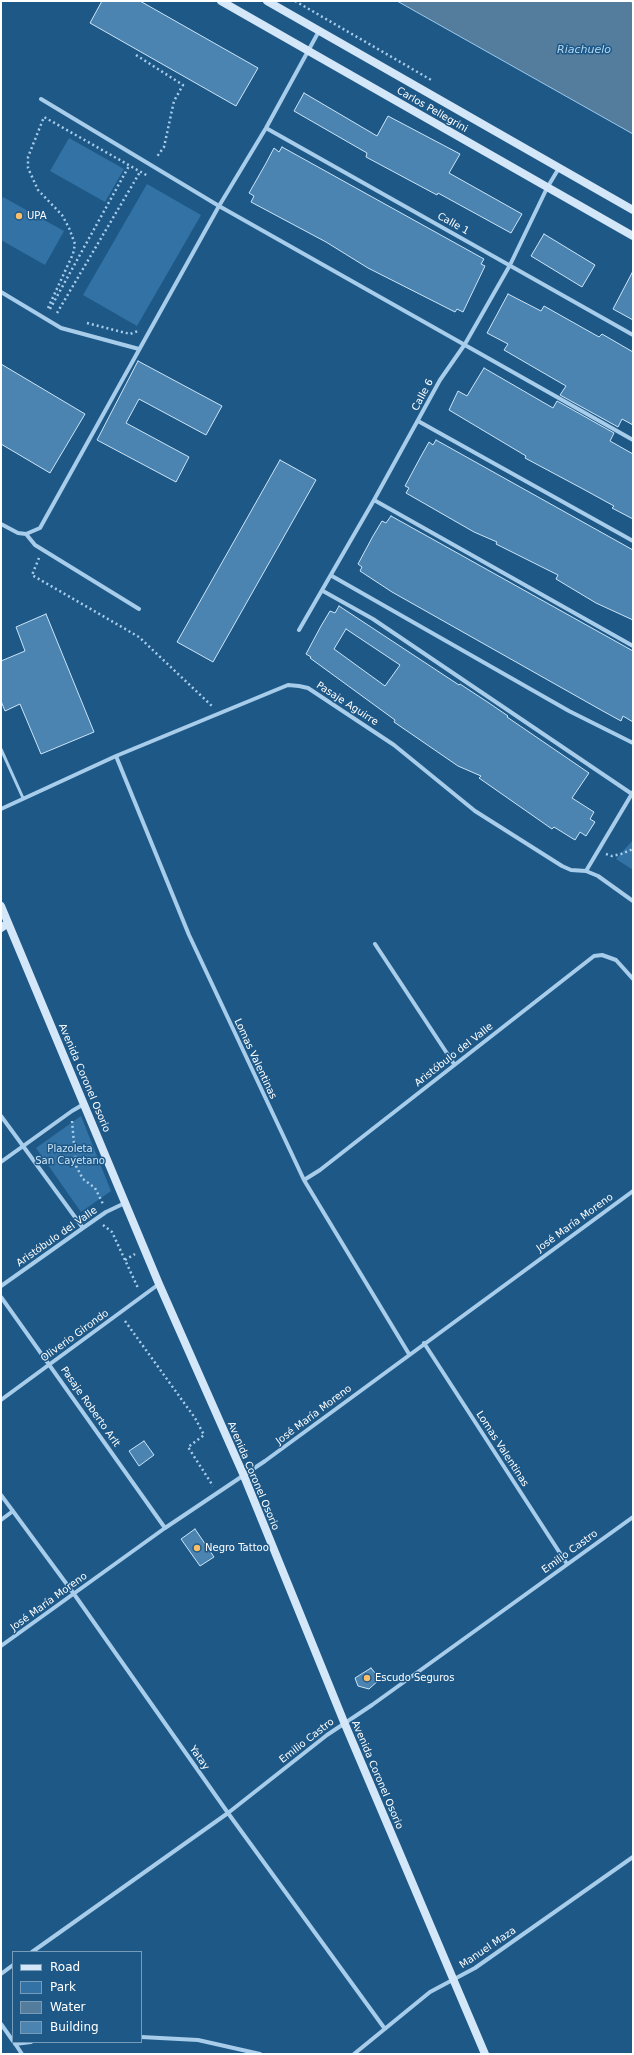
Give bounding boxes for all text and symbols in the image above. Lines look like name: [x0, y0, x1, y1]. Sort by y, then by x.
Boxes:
water label: Riachuelo: [557, 43, 611, 57]
street label: Carlos Pellegrini: [394, 85, 470, 135]
place label: UPA: [27, 210, 47, 222]
street label: Calle 1: [435, 210, 471, 238]
marker: UPA: [14, 211, 24, 221]
street label: Calle 6: [410, 377, 436, 413]
street label: Pasaje Aguirre: [314, 680, 380, 728]
street label: Lomas Valentinas: [231, 1017, 279, 1101]
street label: Aristóbulo del Valle: [412, 1021, 496, 1089]
street label: Avenida Coronel Osorio: [56, 1022, 112, 1134]
park label: Plazoleta San Cayetano: [35, 1143, 105, 1166]
street label: José María Moreno: [534, 1191, 616, 1255]
street label: Aristóbulo del Valle: [14, 1205, 100, 1269]
street label: Oliverio Girondo: [39, 1307, 111, 1365]
street label: Pasaje Roberto Arlt: [58, 1365, 122, 1449]
street label: José María Moreno: [274, 1383, 354, 1447]
street label: Lomas Valentinas: [473, 1409, 531, 1489]
street label: Avenida Coronel Osorio: [225, 1420, 281, 1532]
street label: Emilio Castro: [540, 1528, 600, 1576]
place label: Negro Tattoo: [205, 1542, 269, 1554]
marker: Negro Tattoo: [192, 1543, 202, 1553]
street label: José María Moreno: [8, 1570, 90, 1634]
place label: Escudo Seguros: [375, 1672, 454, 1684]
marker: Escudo Seguros: [362, 1673, 372, 1683]
street label: Emilio Castro: [277, 1716, 337, 1766]
street label: Avenida Coronel Osorio: [349, 1719, 405, 1831]
street label: Yatay: [186, 1744, 212, 1772]
street label: Manuel Maza: [457, 1925, 519, 1971]
legend: [12, 1951, 142, 2043]
text: Road: [50, 1960, 80, 1974]
text: Park: [50, 1980, 76, 1994]
text: Water: [50, 2000, 85, 2014]
text: Building: [50, 2020, 99, 2034]

